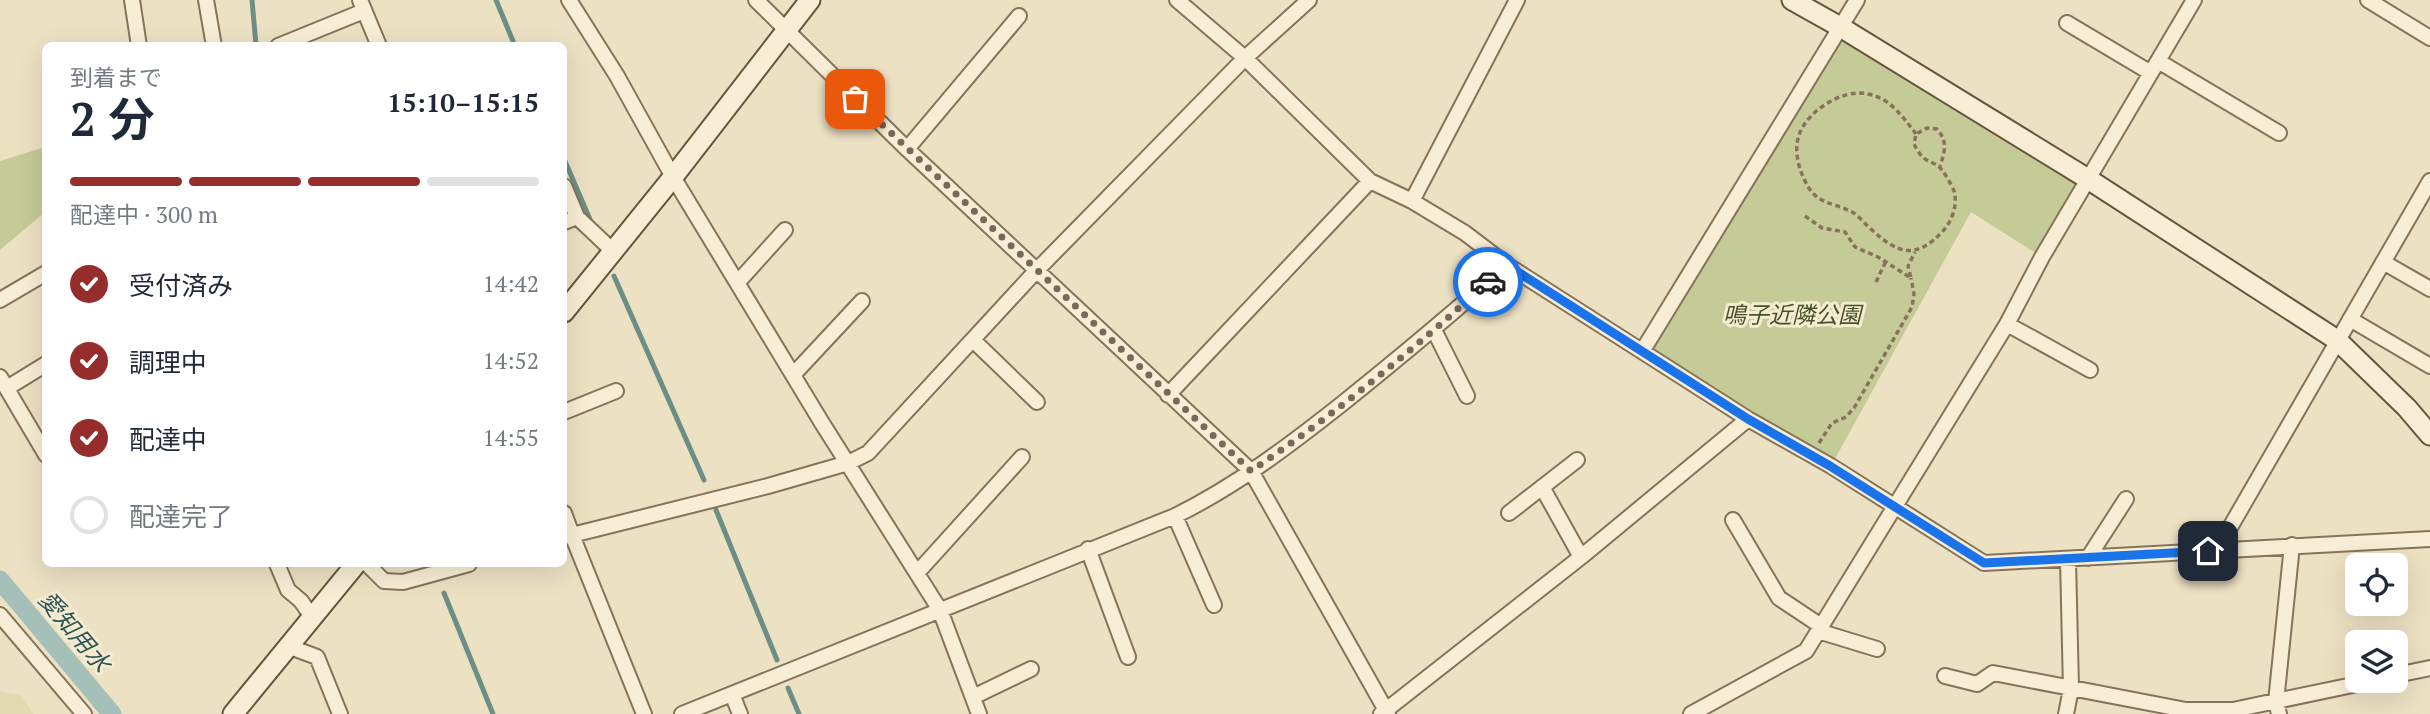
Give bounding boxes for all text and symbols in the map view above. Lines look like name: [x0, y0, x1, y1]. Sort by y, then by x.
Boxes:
text: 到着まで: [70, 62, 162, 93]
pin: [825, 69, 885, 129]
icon: bag: [836, 80, 874, 118]
text: 15:10–15:15: [387, 85, 539, 119]
text: 2 分: [70, 88, 154, 149]
text: 配達中 · 300 m: [70, 199, 218, 230]
courier: [1453, 247, 1523, 317]
icon: car: [1469, 263, 1507, 301]
icon: check: [70, 265, 108, 303]
text: 受付済み: [129, 268, 233, 302]
text: 14:42: [482, 268, 539, 299]
park label: 鳴子近隣公園: [1723, 299, 1864, 330]
icon: check: [70, 342, 108, 380]
text: 調理中: [129, 345, 207, 379]
text: 14:52: [482, 345, 539, 376]
icon: check: [70, 419, 108, 457]
text: 配達中: [129, 422, 207, 456]
text: 14:55: [482, 422, 539, 453]
text: 配達完了: [129, 499, 233, 533]
pin: [2178, 521, 2238, 581]
icon: home: [2189, 532, 2227, 570]
map controls: [2345, 553, 2408, 693]
button: locate: [2345, 553, 2408, 616]
water label: 愛知用水: [32, 584, 120, 680]
button: layers: [2345, 630, 2408, 693]

